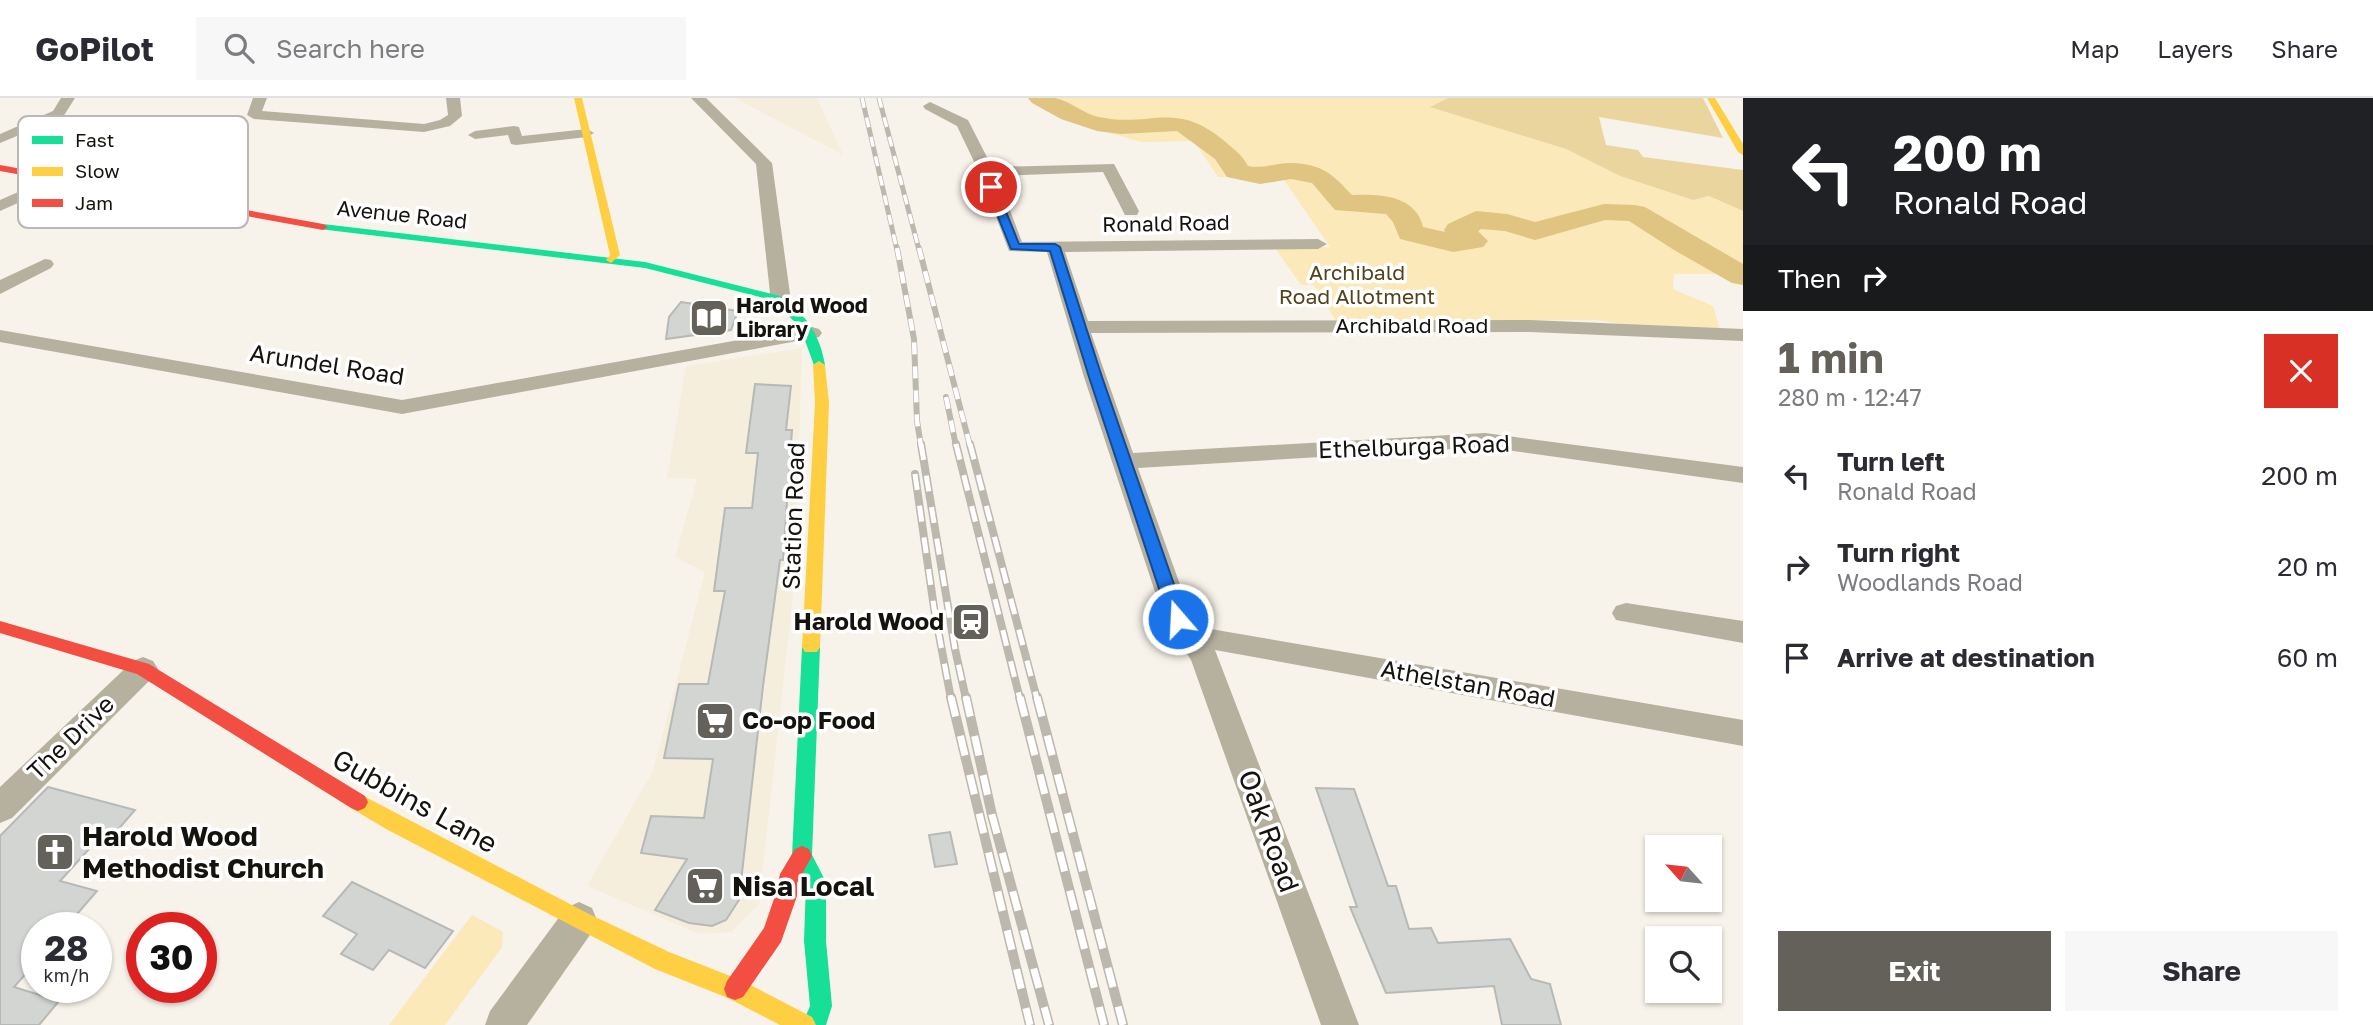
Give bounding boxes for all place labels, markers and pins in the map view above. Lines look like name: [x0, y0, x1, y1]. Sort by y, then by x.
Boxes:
pin: [961, 157, 1021, 217]
place label: Harold Wood Library: [736, 292, 868, 342]
library icon: Harold Wood Library: [688, 297, 730, 339]
station icon: Harold Wood: [950, 601, 992, 643]
place label: Harold Wood: [793, 606, 944, 635]
supermarket icon: Co-op Food: [694, 700, 736, 742]
place label: Co-op Food: [742, 705, 875, 734]
place label: Harold Wood Methodist Church: [82, 819, 324, 884]
church icon: Harold Wood Methodist Church: [34, 831, 76, 873]
supermarket icon: Nisa Local: [684, 865, 726, 907]
place label: Nisa Local: [732, 869, 874, 902]

